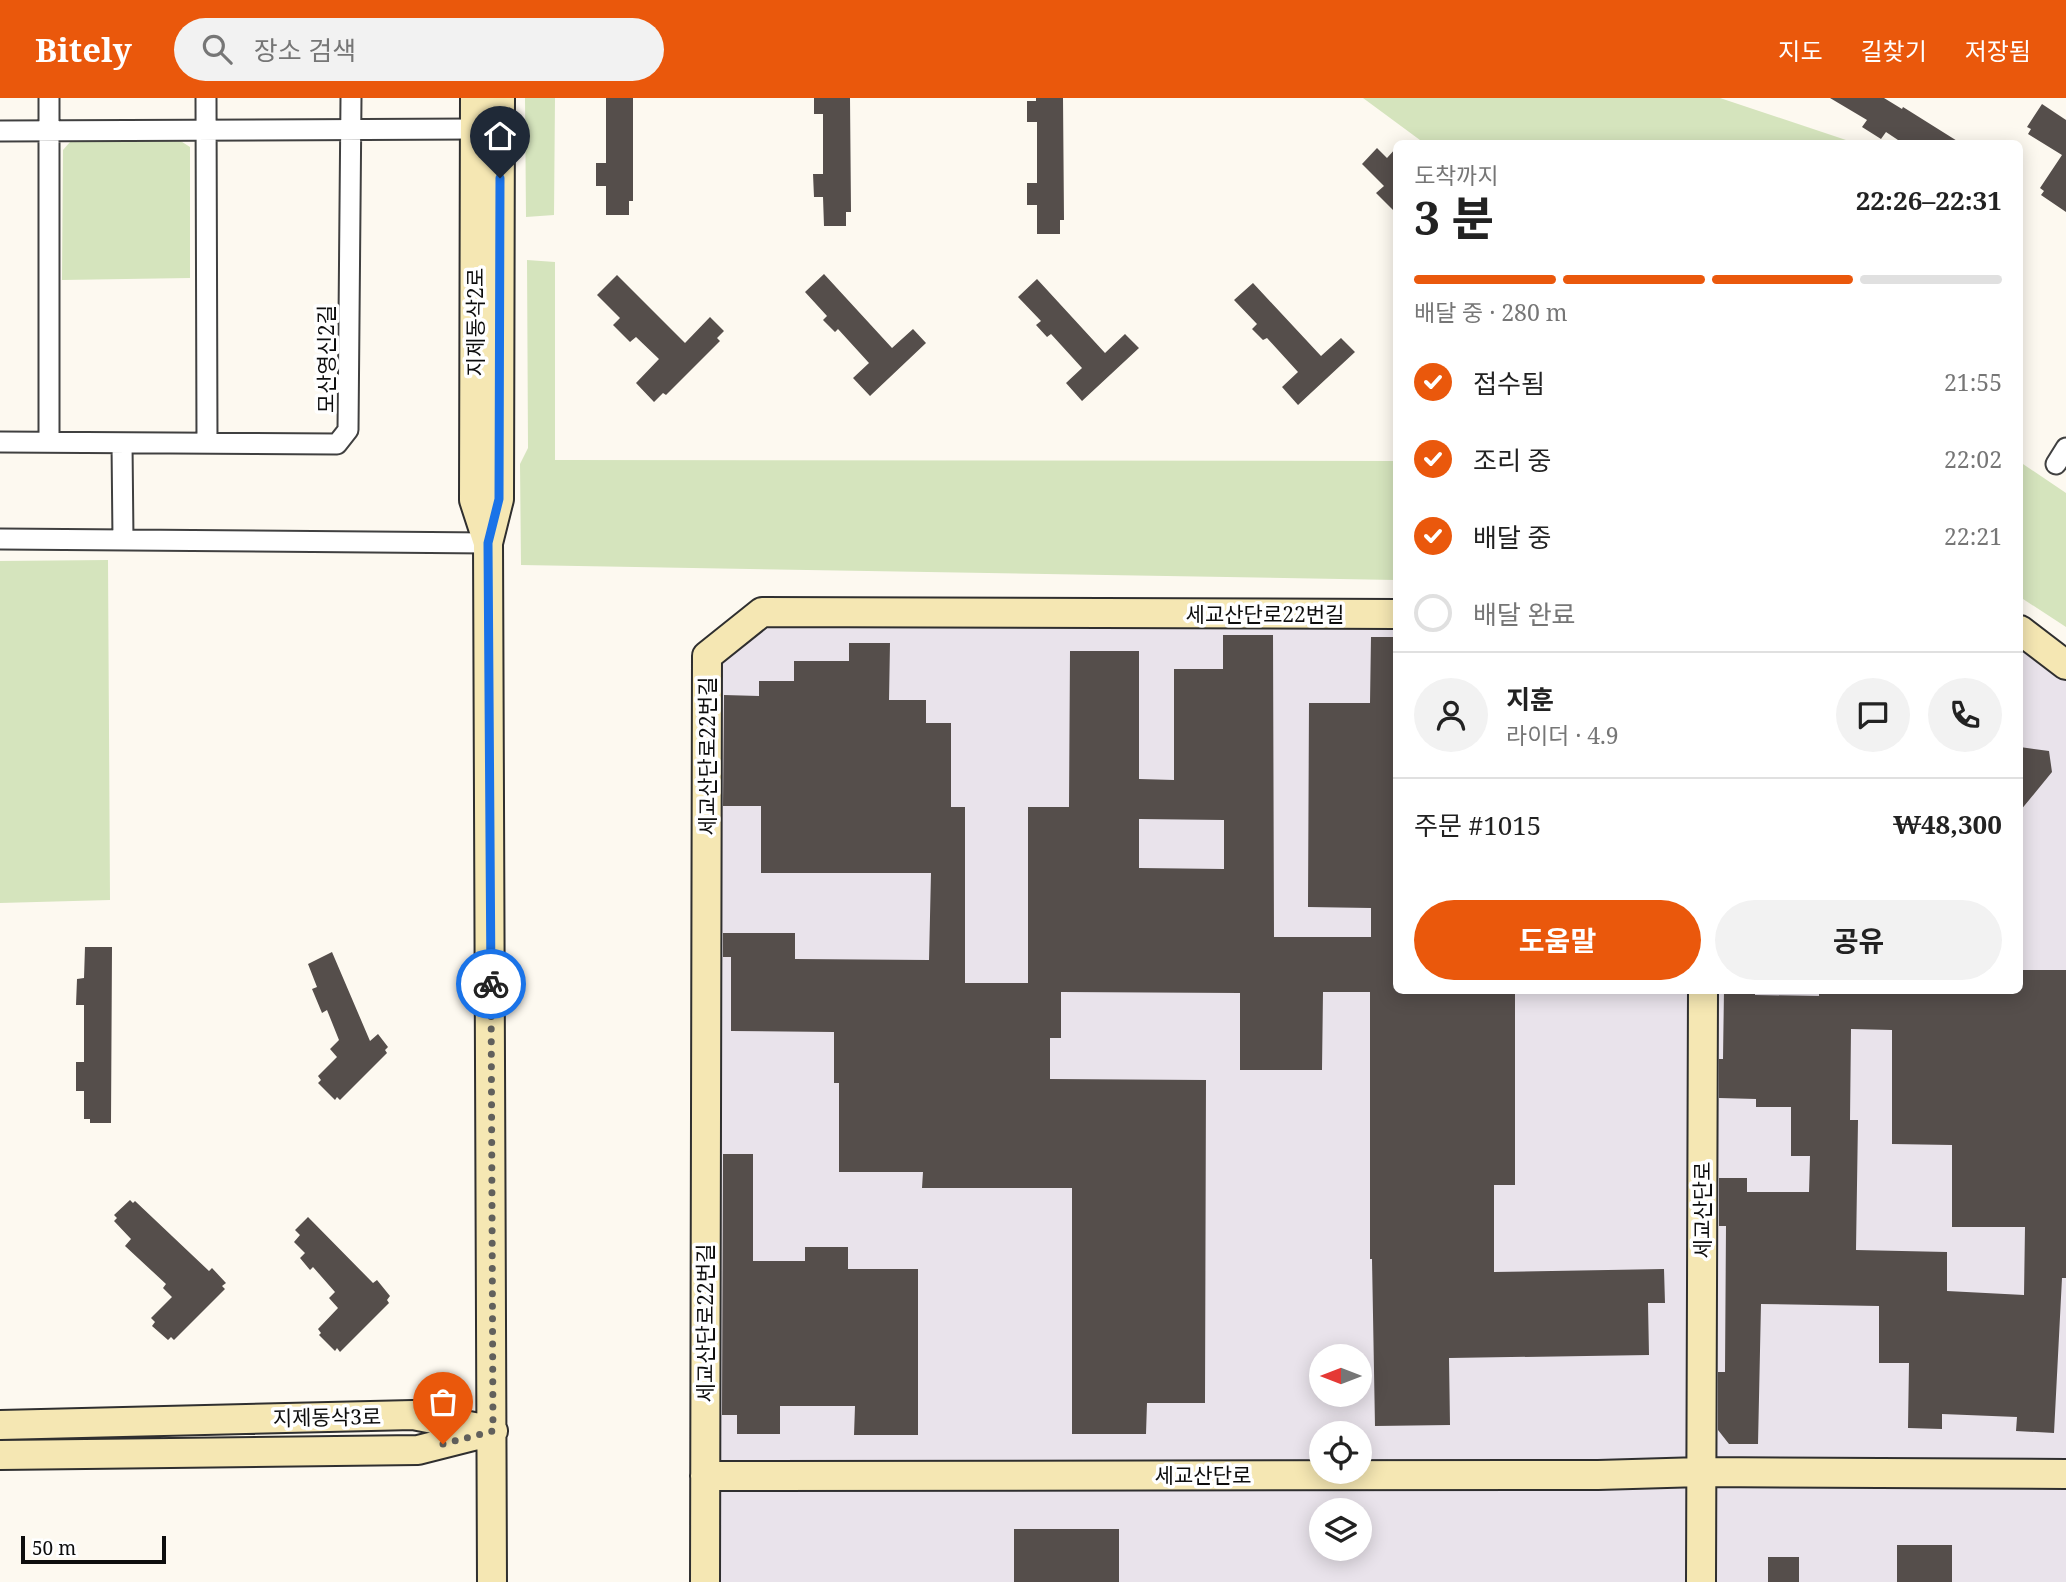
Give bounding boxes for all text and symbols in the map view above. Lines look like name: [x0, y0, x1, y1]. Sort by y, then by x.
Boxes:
search box: [174, 18, 664, 81]
text: Bitely: [35, 27, 132, 72]
icon: search: [198, 30, 236, 68]
text: 장소 검색: [254, 32, 356, 68]
text: 지도: [1778, 34, 1823, 67]
text: 길찾기: [1861, 34, 1927, 67]
text: 저장됨: [1965, 34, 2031, 67]
pin: [470, 106, 530, 178]
icon: home: [481, 117, 519, 155]
text: 도착까지: [1414, 159, 1499, 191]
text: 22:26–22:31: [1856, 182, 2002, 218]
text: 3 분: [1414, 186, 1494, 248]
street label: 지제동삭2로: [461, 268, 489, 376]
text: 배달 중 · 280 m: [1414, 296, 1567, 328]
street label: 모산영신2길: [312, 305, 340, 413]
icon: check: [1414, 363, 1452, 401]
text: 접수됨: [1473, 365, 1545, 401]
text: 21:55: [1944, 366, 2002, 398]
icon: check: [1414, 440, 1452, 478]
text: 조리 중: [1473, 442, 1552, 478]
text: 22:02: [1944, 443, 2002, 475]
icon: check: [1414, 517, 1452, 555]
text: 배달 중: [1473, 519, 1552, 555]
text: 22:21: [1944, 520, 2002, 552]
text: 배달 완료: [1473, 596, 1575, 632]
street label: 세교산단로22번길: [1186, 600, 1344, 628]
street label: 세교산단로22번길: [693, 677, 721, 835]
button: person: [1414, 678, 1488, 752]
button: chat: [1836, 678, 1910, 752]
button: phone: [1928, 678, 2002, 752]
text: 지훈: [1506, 681, 1554, 717]
text: 라이더 · 4.9: [1506, 719, 1619, 751]
text: ₩48,300: [1893, 806, 2002, 842]
text: 주문 #1015: [1414, 807, 1541, 843]
button: 도움말: [1414, 900, 1701, 980]
button: 공유: [1715, 900, 2002, 980]
courier: [456, 949, 526, 1019]
icon: bike: [472, 965, 510, 1003]
street label: 세교산단로: [1688, 1162, 1716, 1258]
street label: 세교산단로22번길: [691, 1244, 719, 1402]
north arrow: [1309, 1344, 1372, 1407]
map controls: [1309, 1344, 1372, 1561]
pin: [413, 1372, 473, 1444]
icon: bag: [424, 1383, 462, 1421]
street label: 지제동삭3로: [273, 1402, 381, 1432]
button: locate: [1309, 1421, 1372, 1484]
street label: 세교산단로: [1155, 1461, 1251, 1489]
button: layers: [1309, 1498, 1372, 1561]
scale bar: [21, 1533, 166, 1565]
text: 50 m: [32, 1535, 76, 1561]

